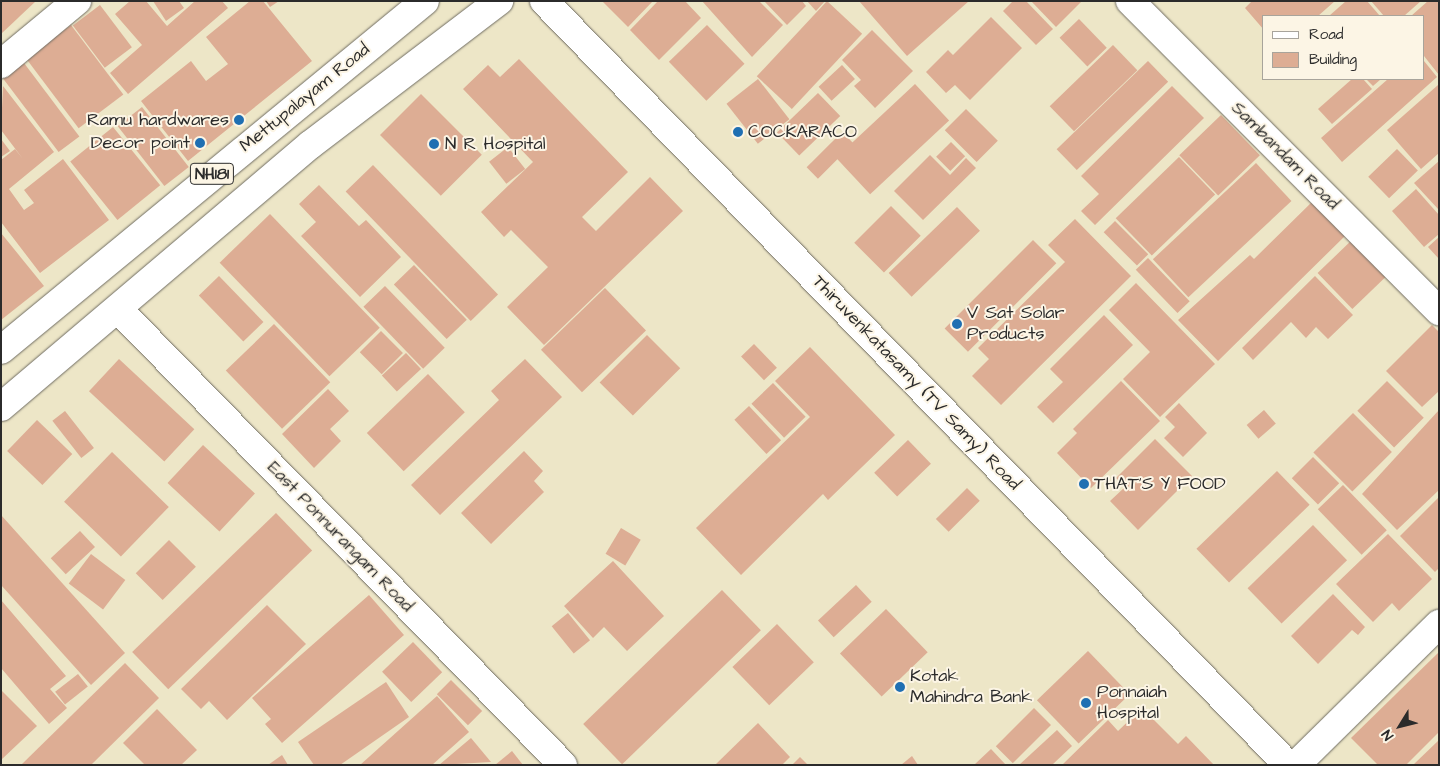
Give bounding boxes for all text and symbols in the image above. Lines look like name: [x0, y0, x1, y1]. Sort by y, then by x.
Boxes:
legend: [1262, 15, 1425, 80]
text: Road: [1309, 24, 1343, 45]
street label: Mettupalayam Road: [236, 39, 374, 157]
text: Building: [1309, 49, 1357, 70]
street label: Sambandam Road: [1226, 97, 1344, 215]
place label: Ramu hardwares: [87, 109, 229, 131]
marker: Ramu hardwares: [233, 114, 245, 126]
place label: COCKARACO: [748, 121, 857, 143]
marker: COCKARACO: [732, 126, 744, 138]
place label: Decor point: [91, 132, 190, 154]
place label: N R Hospital: [445, 133, 546, 155]
marker: Decor point: [194, 137, 206, 149]
marker: N R Hospital: [427, 137, 441, 151]
road number: NH181: [190, 160, 234, 188]
street label: Thiruvenkatasamy (TV Samy) Road: [807, 271, 1025, 495]
place label: V Sat Solar Products: [967, 303, 1064, 346]
marker: V Sat Solar Products: [951, 318, 963, 330]
street label: East Ponnurangam Road: [262, 457, 418, 617]
place label: THAT'S Y FOOD: [1094, 473, 1226, 495]
marker: THAT'S Y FOOD: [1078, 478, 1090, 490]
place label: Kotak Mahindra Bank: [910, 666, 1032, 709]
marker: Kotak Mahindra Bank: [894, 681, 906, 693]
place label: Ponnaiah Hospital: [1097, 682, 1167, 724]
marker: Ponnaiah Hospital: [1079, 696, 1093, 710]
north arrow: [1375, 701, 1425, 751]
text: N: [1377, 725, 1399, 744]

